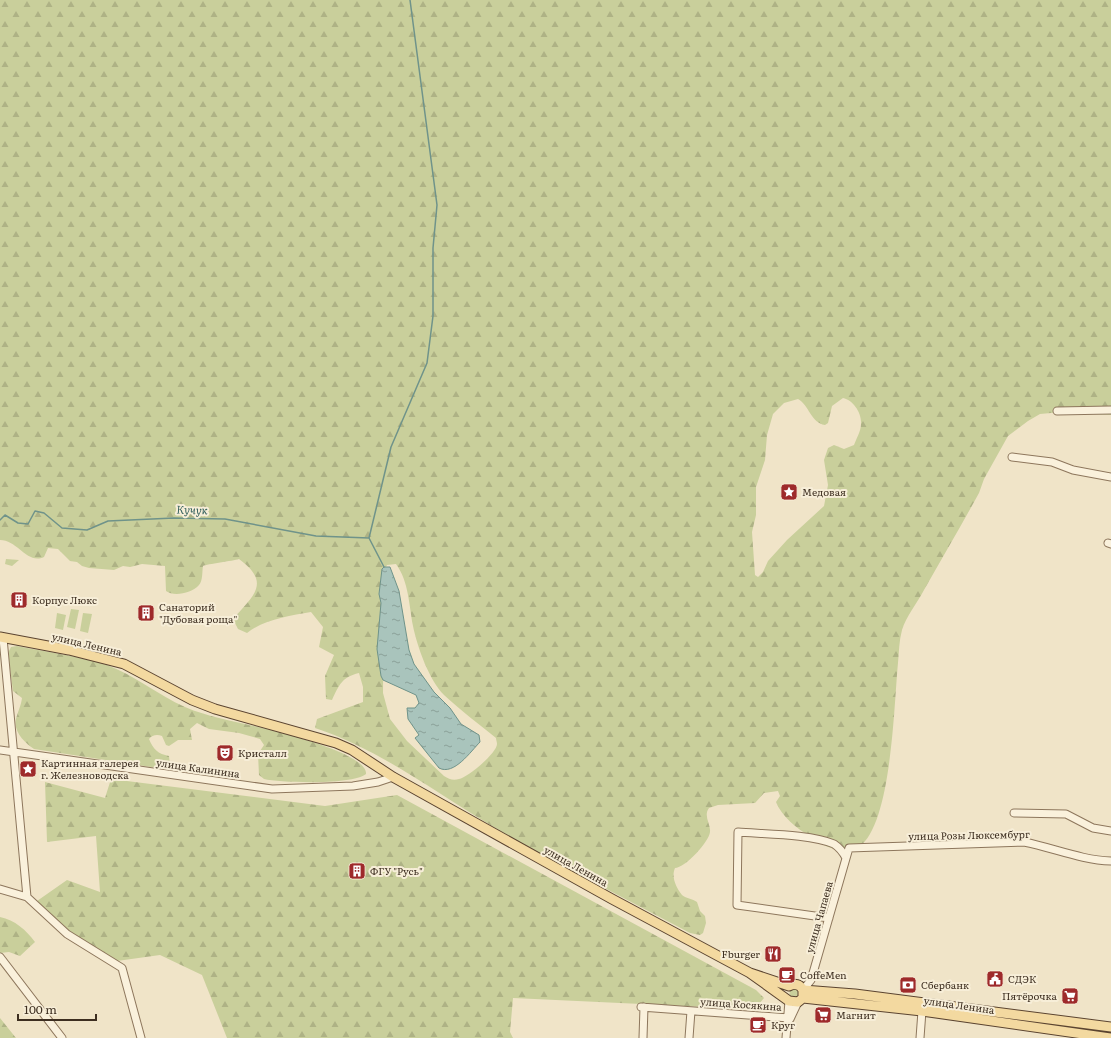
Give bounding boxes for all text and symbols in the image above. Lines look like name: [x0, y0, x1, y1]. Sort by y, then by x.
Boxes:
place icon: Медовая: [779, 482, 799, 502]
place label: Медовая: [802, 484, 846, 499]
water label: Кучук: [176, 500, 208, 518]
building icon: Корпус Люкс: [9, 590, 29, 610]
place label: Корпус Люкс: [32, 592, 97, 607]
place label: Санаторий "Дубовая роща": [159, 599, 237, 626]
building icon: Санаторий "Дубовая роща": [136, 603, 156, 623]
street label: улица Ленина: [51, 628, 124, 659]
theatre icon: Кристалл: [215, 743, 235, 763]
place label: Кристалл: [238, 745, 287, 760]
street label: улица Калинина: [155, 754, 241, 781]
place label: Картинная галерея г. Железноводска: [41, 755, 139, 782]
place icon: Картинная галерея г. Железноводска: [18, 759, 38, 779]
street label: улица Розы Люксембург: [908, 826, 1030, 843]
street label: улица Ленина: [541, 842, 612, 890]
building icon: ФГУ "Русь": [347, 861, 367, 881]
place label: ФГУ "Русь": [370, 863, 423, 878]
street label: улица Чапаева: [801, 879, 836, 955]
restaurant icon: Fburger: [763, 944, 783, 964]
place label: Fburger: [722, 946, 760, 961]
cafe icon: CoffeMen: [777, 965, 797, 985]
place label: CoffeMen: [800, 967, 847, 982]
public building icon: СДЭК: [985, 969, 1005, 989]
place label: СДЭК: [1008, 971, 1037, 986]
bank icon: Сбербанк: [898, 975, 918, 995]
place label: Сбербанк: [921, 977, 969, 992]
supermarket icon: Пятёрочка: [1060, 986, 1080, 1006]
place label: Пятёрочка: [1002, 988, 1058, 1003]
street label: улица Ленина: [923, 992, 996, 1017]
street label: улица Косякина: [700, 993, 783, 1014]
scale bar: [18, 996, 96, 1022]
text: 100 m: [24, 1000, 57, 1018]
supermarket icon: Магнит: [813, 1005, 833, 1025]
place label: Магнит: [836, 1007, 876, 1022]
cafe icon: Круг: [748, 1015, 768, 1035]
place label: Круг: [771, 1017, 795, 1032]

